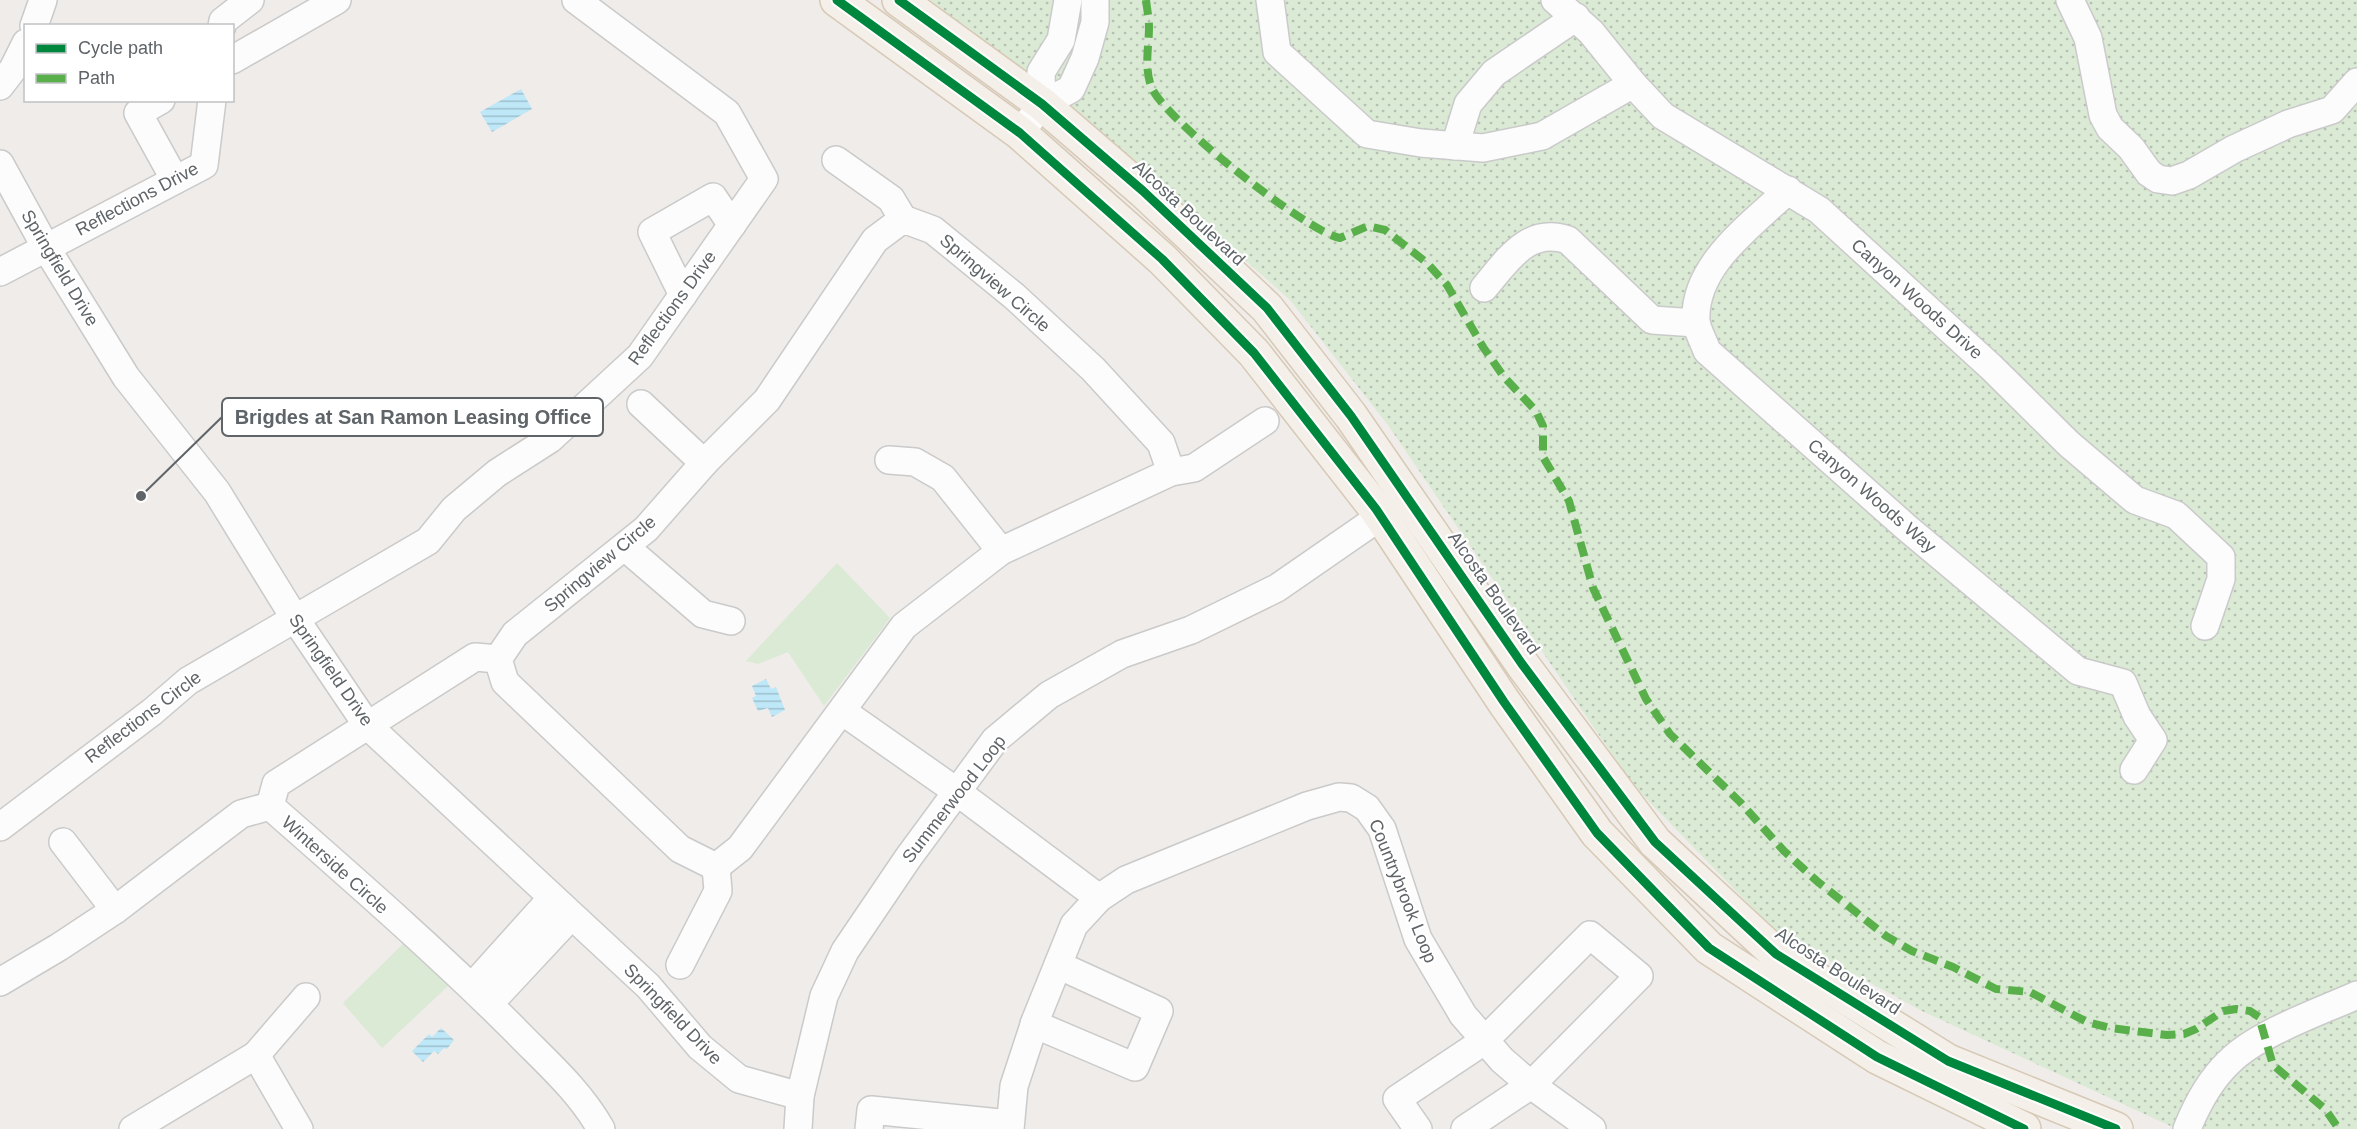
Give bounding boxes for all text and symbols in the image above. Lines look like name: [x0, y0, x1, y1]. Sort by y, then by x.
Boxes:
legend: [24, 24, 234, 102]
text: Cycle path: [78, 38, 163, 58]
text: Path: [78, 68, 115, 88]
street label: Alcosta Boulevard: [1129, 156, 1249, 270]
street label: Reflections Drive: [72, 158, 202, 240]
street label: Springfield Drive: [17, 206, 103, 330]
street label: Springview Circle: [936, 230, 1054, 336]
street label: Canyon Woods Drive: [1847, 235, 1987, 363]
street label: Reflections Drive: [624, 247, 720, 369]
callout: Brigdes at San Ramon Leasing Office: [222, 398, 603, 436]
text: Brigdes at San Ramon Leasing Office: [235, 406, 591, 428]
street label: Canyon Woods Way: [1804, 435, 1940, 557]
street label: Springview Circle: [540, 512, 660, 616]
street label: Alcosta Boulevard: [1444, 528, 1544, 658]
street label: Springfield Drive: [285, 610, 377, 730]
street label: Reflections Circle: [81, 667, 205, 767]
street label: Summerwood Loop: [898, 731, 1010, 867]
street label: Winterside Circle: [278, 812, 392, 918]
street label: Countrybrook Loop: [1365, 816, 1441, 966]
street label: Alcosta Boulevard: [1772, 923, 1904, 1019]
street label: Springfield Drive: [620, 960, 726, 1068]

